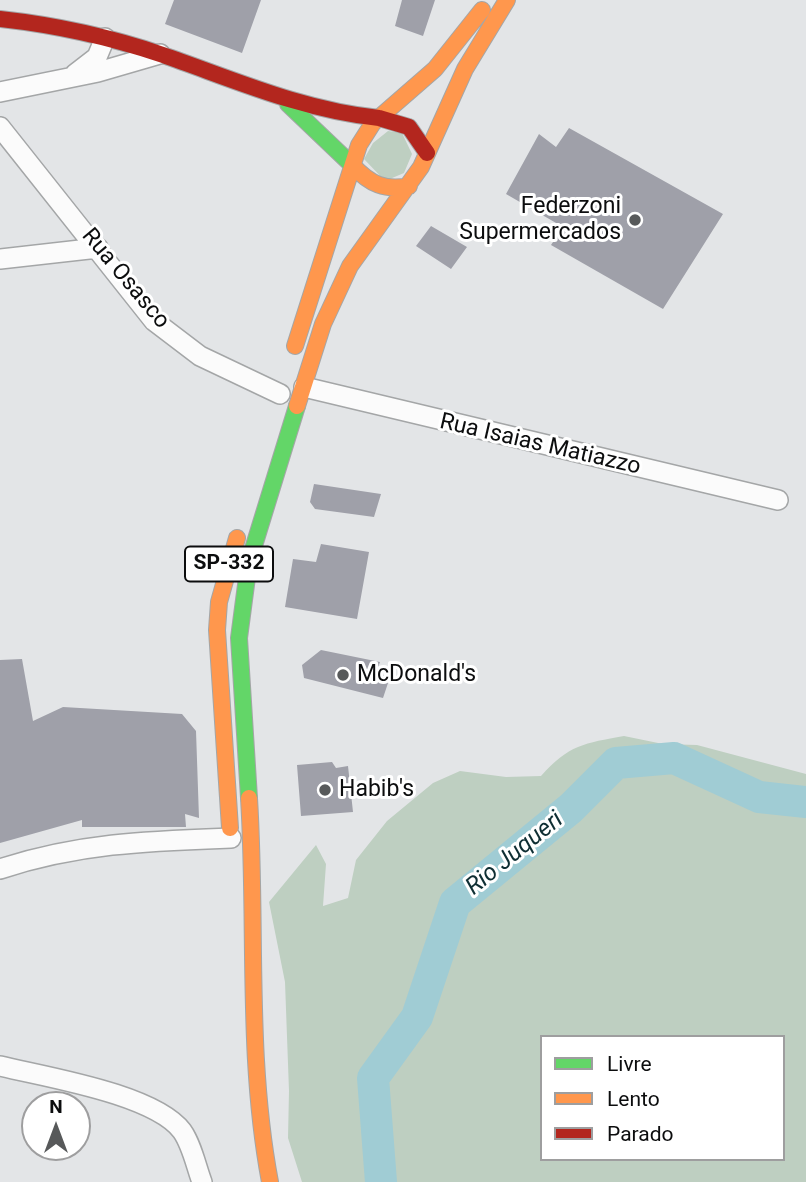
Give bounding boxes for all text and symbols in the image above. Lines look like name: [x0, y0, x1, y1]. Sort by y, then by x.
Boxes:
place label: Federzoni Supermercados: [459, 193, 621, 247]
marker: Federzoni Supermercados: [627, 212, 643, 228]
street label: Rua Osasco: [75, 223, 175, 335]
street label: Rua Isaias Matiazzo: [437, 408, 643, 482]
road number: SP-332: [185, 546, 273, 582]
place label: McDonald's: [357, 661, 476, 689]
marker: McDonald's: [335, 667, 351, 683]
place label: Habib's: [339, 776, 414, 804]
marker: Habib's: [317, 782, 333, 798]
water label: Rio Juqueri: [461, 806, 569, 902]
legend: [540, 1035, 785, 1161]
text: Livre: [607, 1052, 652, 1076]
text: Lento: [607, 1087, 660, 1111]
north arrow: [21, 1091, 91, 1161]
text: N: [49, 1095, 63, 1118]
text: Parado: [607, 1122, 674, 1146]

